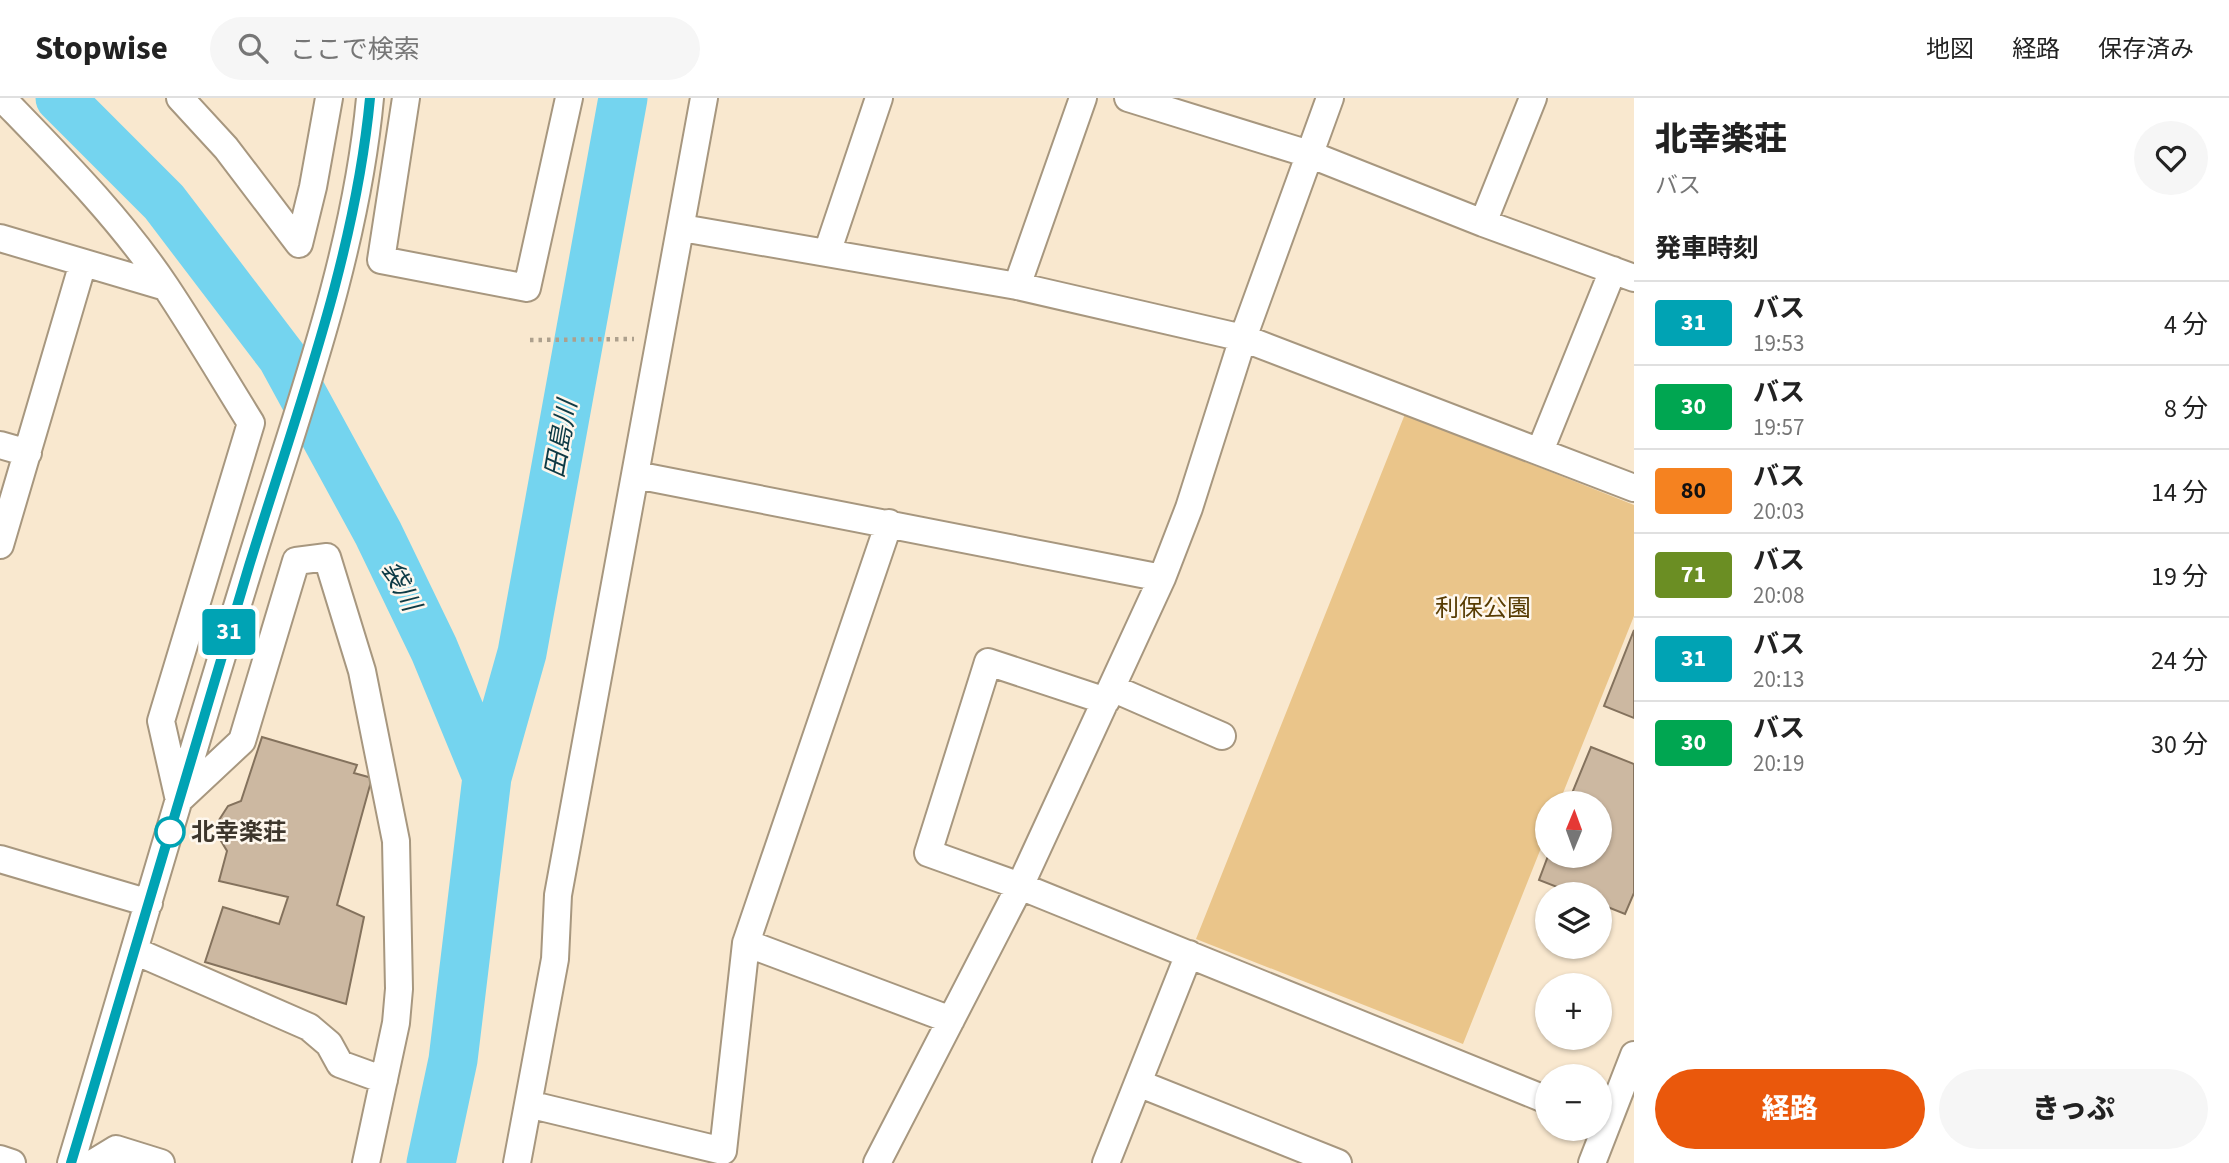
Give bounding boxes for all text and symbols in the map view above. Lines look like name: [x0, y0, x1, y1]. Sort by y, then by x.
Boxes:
search box: [210, 17, 700, 80]
text: Stopwise: [35, 25, 168, 72]
icon: search: [234, 29, 272, 67]
text: ここで検索: [290, 31, 420, 68]
text: 地図: [1926, 32, 1974, 67]
text: 経路: [2012, 32, 2060, 67]
text: 保存済み: [2098, 32, 2194, 67]
text: 北幸楽荘: [1655, 116, 1787, 163]
button: heart: [2134, 121, 2208, 195]
text: バス: [1655, 169, 1701, 202]
text: 発車時刻: [1655, 230, 1759, 267]
text: バス: [1753, 290, 1805, 327]
text: 31: [1681, 305, 1706, 340]
text: 4 分: [2164, 306, 2208, 343]
text: 19:53: [1753, 327, 1804, 360]
text: バス: [1753, 374, 1805, 411]
text: 30: [1681, 389, 1706, 424]
text: 8 分: [2164, 390, 2208, 427]
water label: 田島川: [536, 394, 587, 481]
text: 19:57: [1753, 411, 1804, 444]
text: バス: [1753, 458, 1805, 495]
text: 80: [1681, 473, 1706, 508]
text: 14 分: [2151, 474, 2208, 511]
text: 20:03: [1753, 495, 1804, 528]
text: バス: [1753, 542, 1805, 579]
water label: 袋川: [372, 554, 431, 620]
text: 71: [1681, 557, 1706, 592]
text: 19 分: [2151, 558, 2208, 595]
text: 20:08: [1753, 579, 1804, 612]
park label: 利保公園: [1435, 591, 1531, 626]
line badge: 31: [198, 609, 260, 655]
text: 31: [216, 614, 242, 649]
text: バス: [1753, 626, 1805, 663]
text: 31: [1681, 641, 1706, 676]
text: 24 分: [2151, 642, 2208, 679]
text: 20:13: [1753, 663, 1804, 696]
text: バス: [1753, 710, 1805, 747]
text: 30: [1681, 725, 1706, 760]
text: 30 分: [2151, 726, 2208, 763]
text: 20:19: [1753, 747, 1804, 780]
north arrow: [1535, 791, 1612, 868]
map controls: [1535, 791, 1612, 1141]
place label: 北幸楽荘: [191, 815, 287, 850]
marker: 北幸楽荘: [155, 817, 185, 847]
button: layers: [1535, 882, 1612, 959]
button: +: [1535, 973, 1612, 1050]
button: −: [1535, 1064, 1612, 1141]
button: 経路: [1655, 1069, 1925, 1149]
button: きっぷ: [1939, 1069, 2208, 1149]

